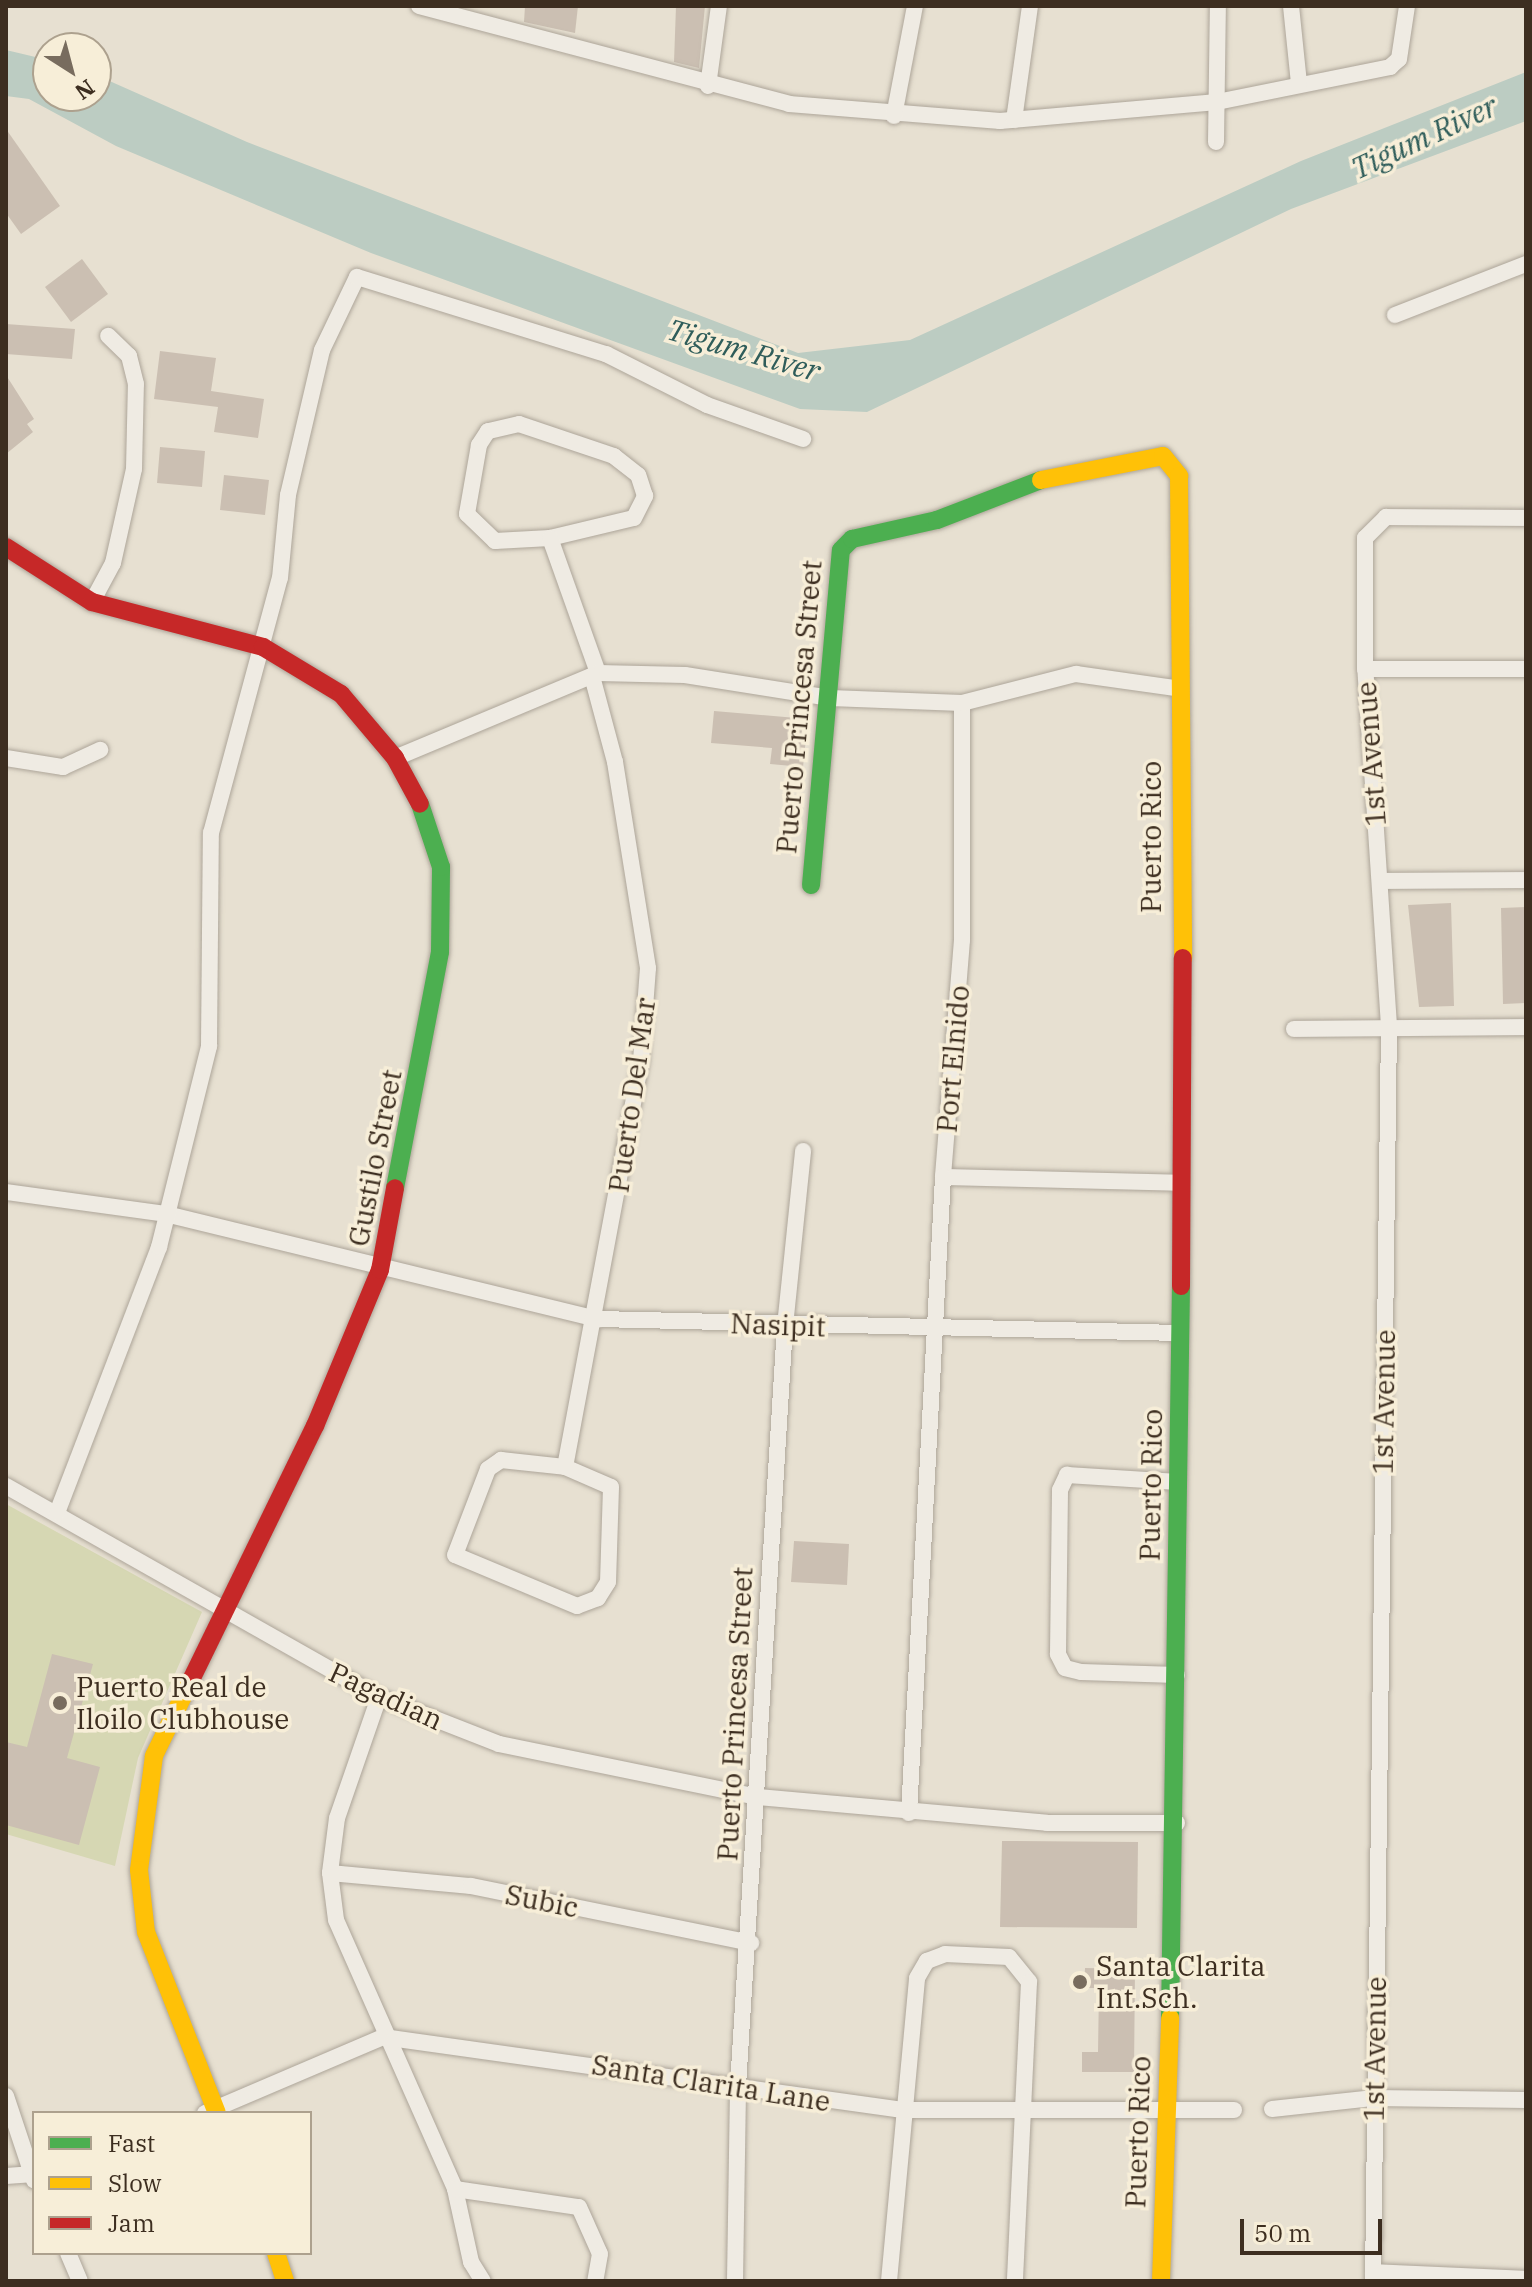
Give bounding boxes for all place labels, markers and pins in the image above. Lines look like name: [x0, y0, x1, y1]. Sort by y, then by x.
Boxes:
place label: Puerto Real de Iloilo Clubhouse: [76, 1670, 289, 1736]
marker: Puerto Real de Iloilo Clubhouse: [51, 1694, 69, 1712]
place label: Santa Clarita Int.Sch.: [1096, 1949, 1266, 2015]
marker: Santa Clarita Int.Sch.: [1071, 1973, 1089, 1991]

